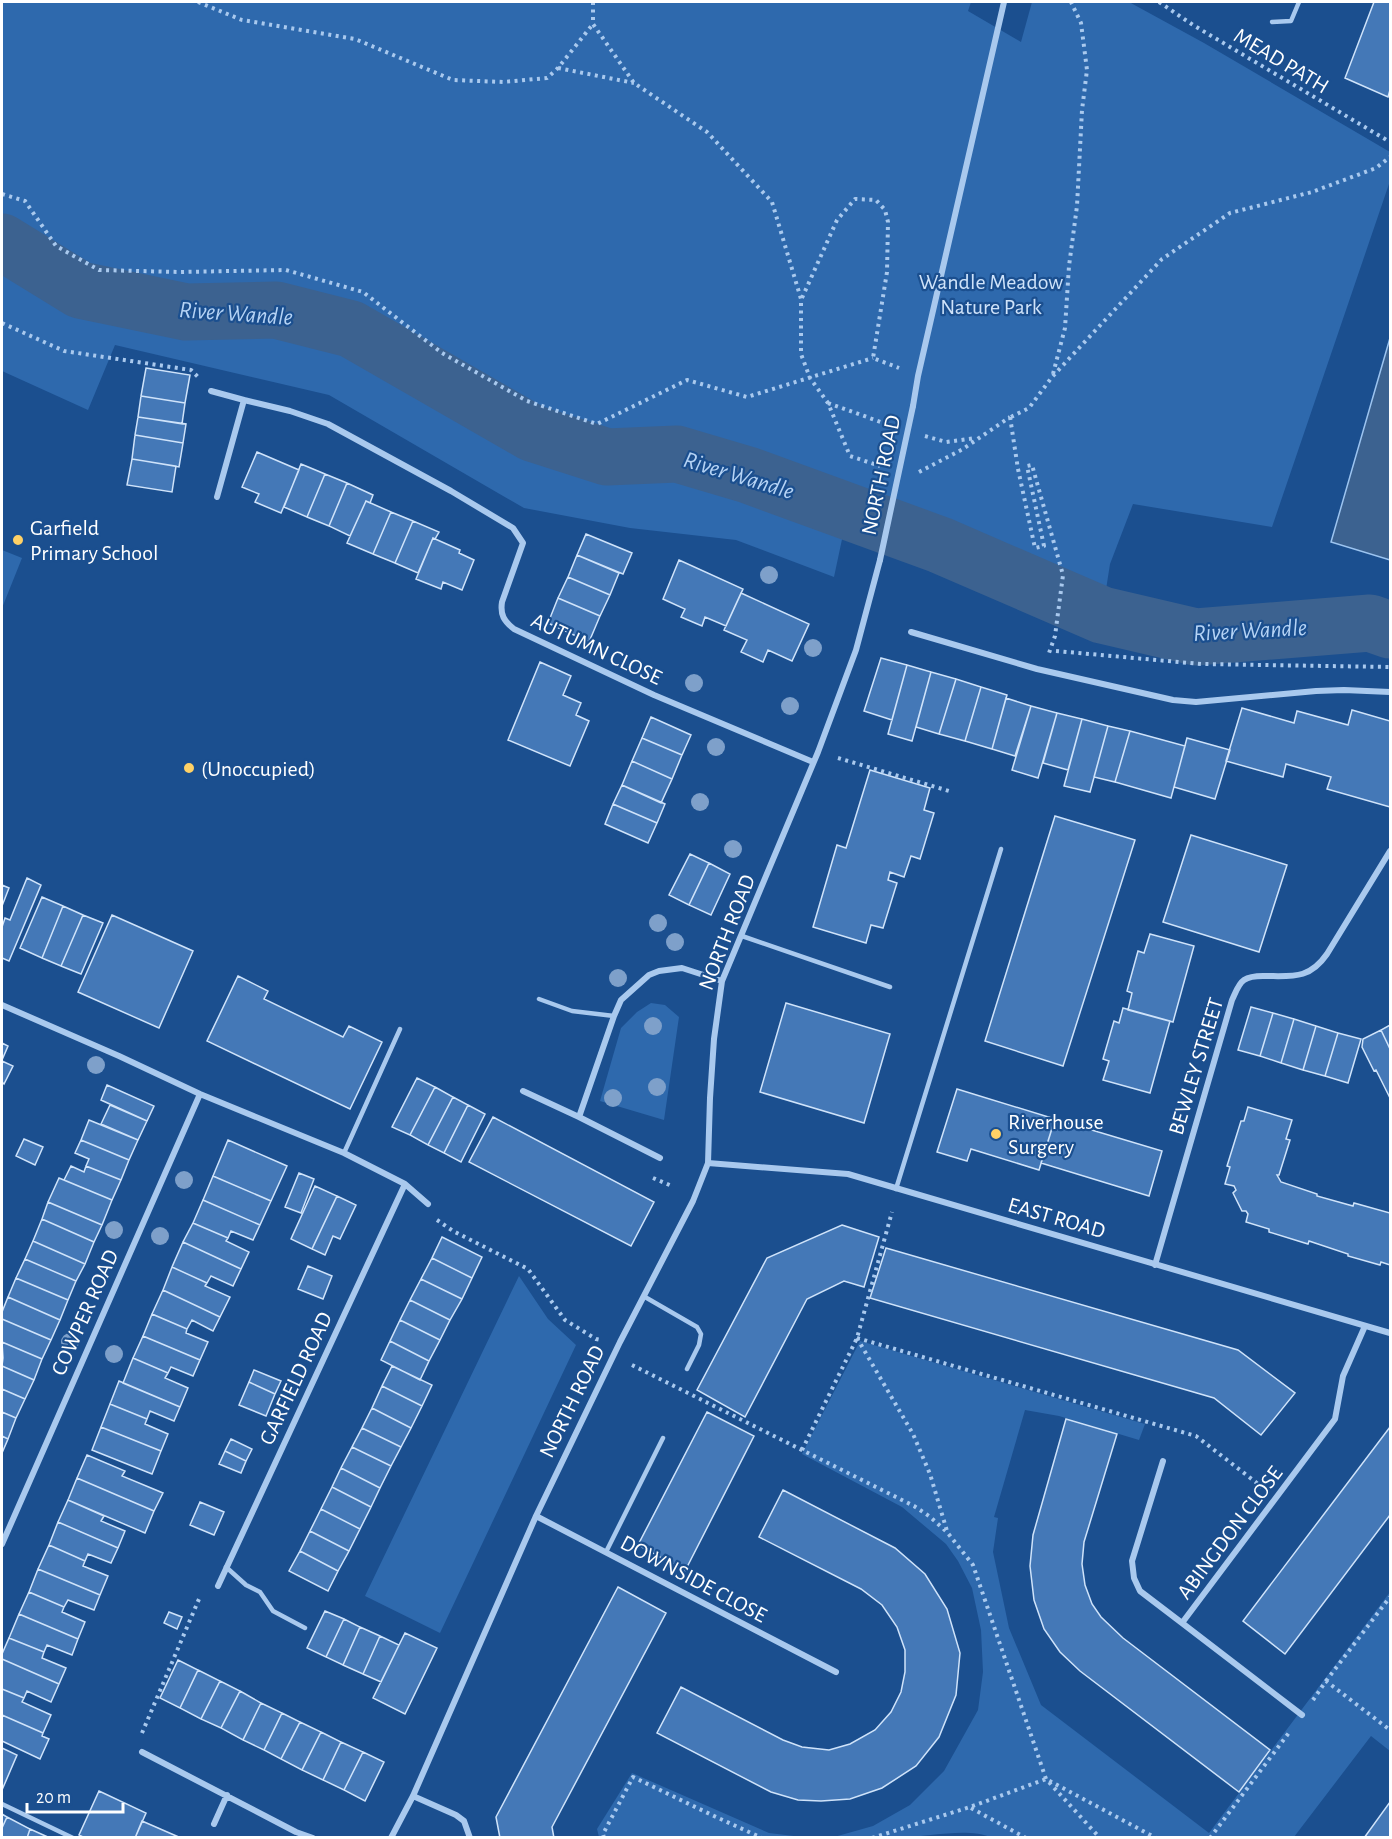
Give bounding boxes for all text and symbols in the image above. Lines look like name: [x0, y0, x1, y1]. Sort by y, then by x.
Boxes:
street label: MEAD PATH: [1230, 24, 1333, 98]
park label: Wandle Meadow Nature Park: [919, 271, 1063, 318]
water label: River Wandle: [178, 298, 294, 330]
street label: NORTH ROAD: [858, 413, 904, 537]
water label: River Wandle: [681, 448, 797, 504]
place label: Garfield Primary School: [30, 517, 158, 564]
marker: Garfield Primary School: [11, 533, 25, 547]
street label: AUTUMN CLOSE: [528, 609, 666, 689]
water label: River Wandle: [1192, 616, 1308, 646]
place label: (Unoccupied): [201, 758, 316, 780]
marker: (Unoccupied): [182, 761, 196, 775]
street label: NORTH ROAD: [695, 871, 759, 993]
street label: BEWLEY STREET: [1165, 995, 1227, 1137]
place label: Riverhouse Surgery: [1008, 1111, 1104, 1158]
marker: Riverhouse Surgery: [989, 1127, 1003, 1141]
street label: EAST ROAD: [1005, 1194, 1108, 1242]
street label: COWPER ROAD: [47, 1246, 122, 1379]
street label: GARFIELD ROAD: [256, 1309, 336, 1448]
street label: NORTH ROAD: [535, 1342, 609, 1461]
street label: ABINGDON CLOSE: [1173, 1462, 1287, 1603]
street label: DOWNSIDE CLOSE: [617, 1531, 771, 1627]
scale bar: [27, 1776, 123, 1814]
text: 20 m: [36, 1789, 71, 1807]

